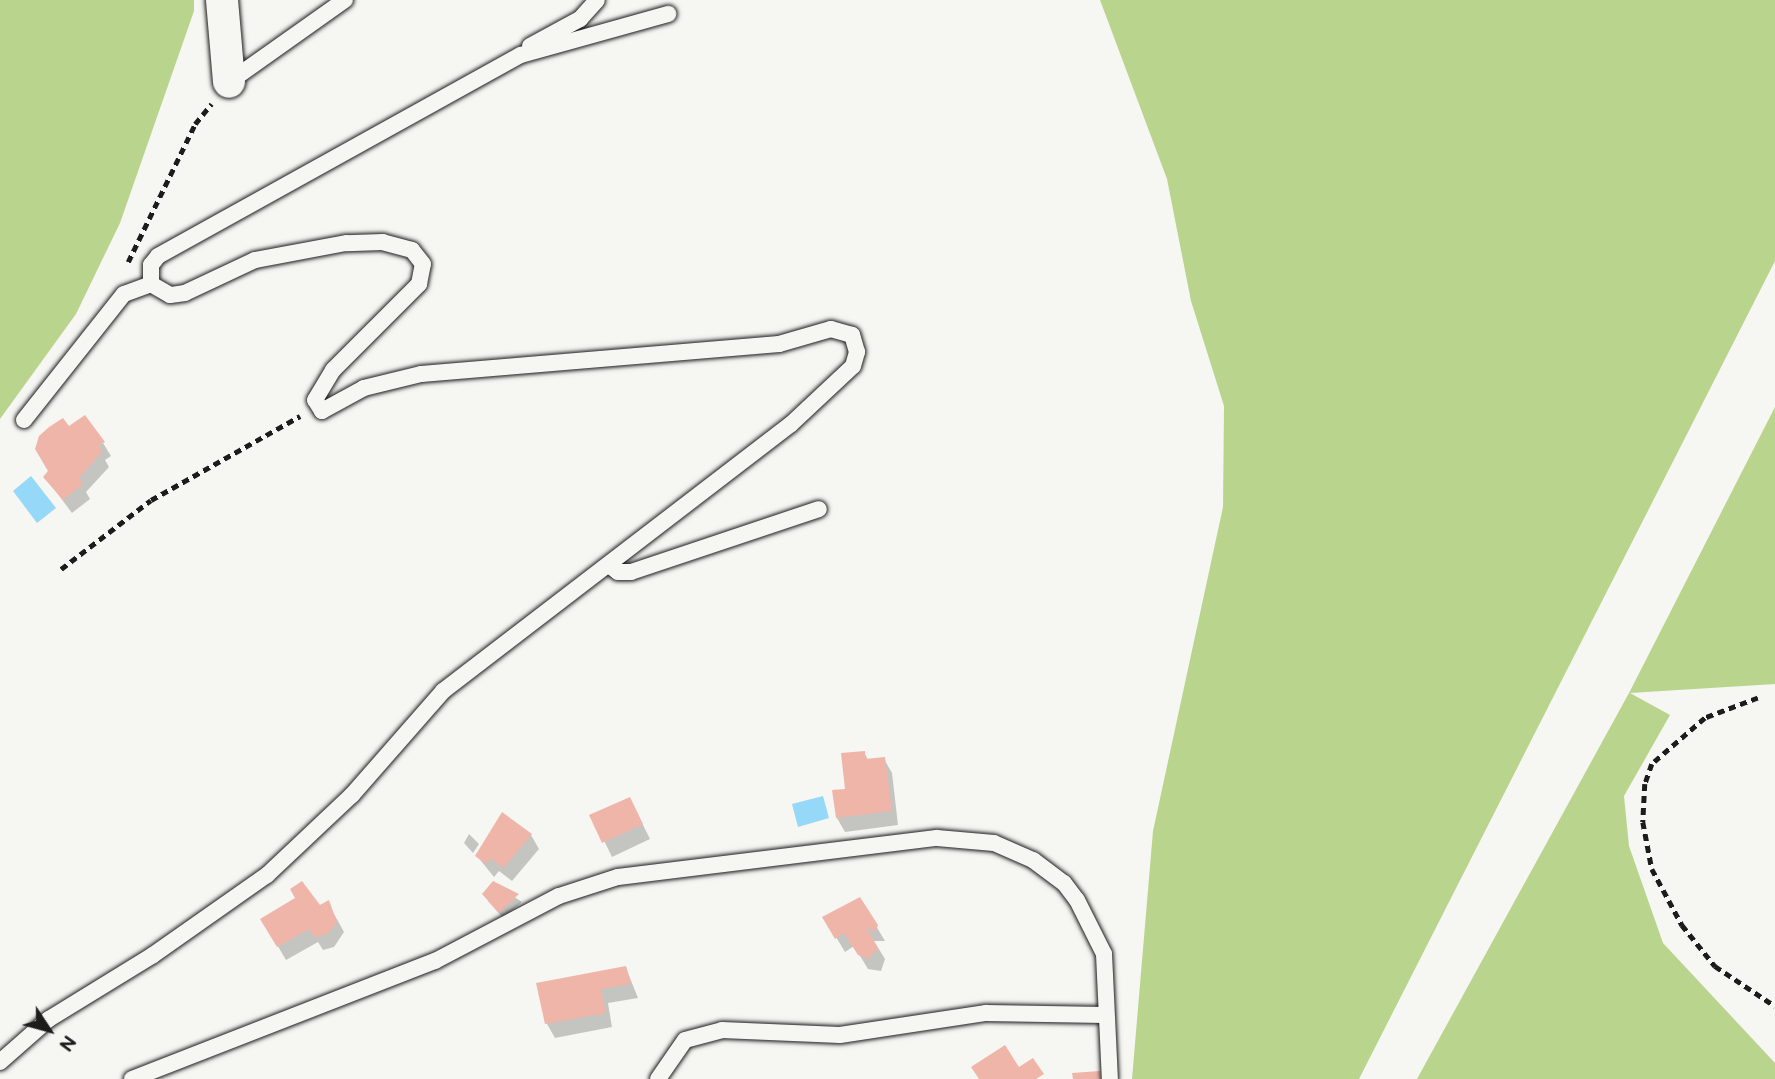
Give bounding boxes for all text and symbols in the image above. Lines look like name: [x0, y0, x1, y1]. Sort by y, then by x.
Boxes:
north arrow: [14, 995, 84, 1065]
text: N: [53, 1030, 80, 1055]

